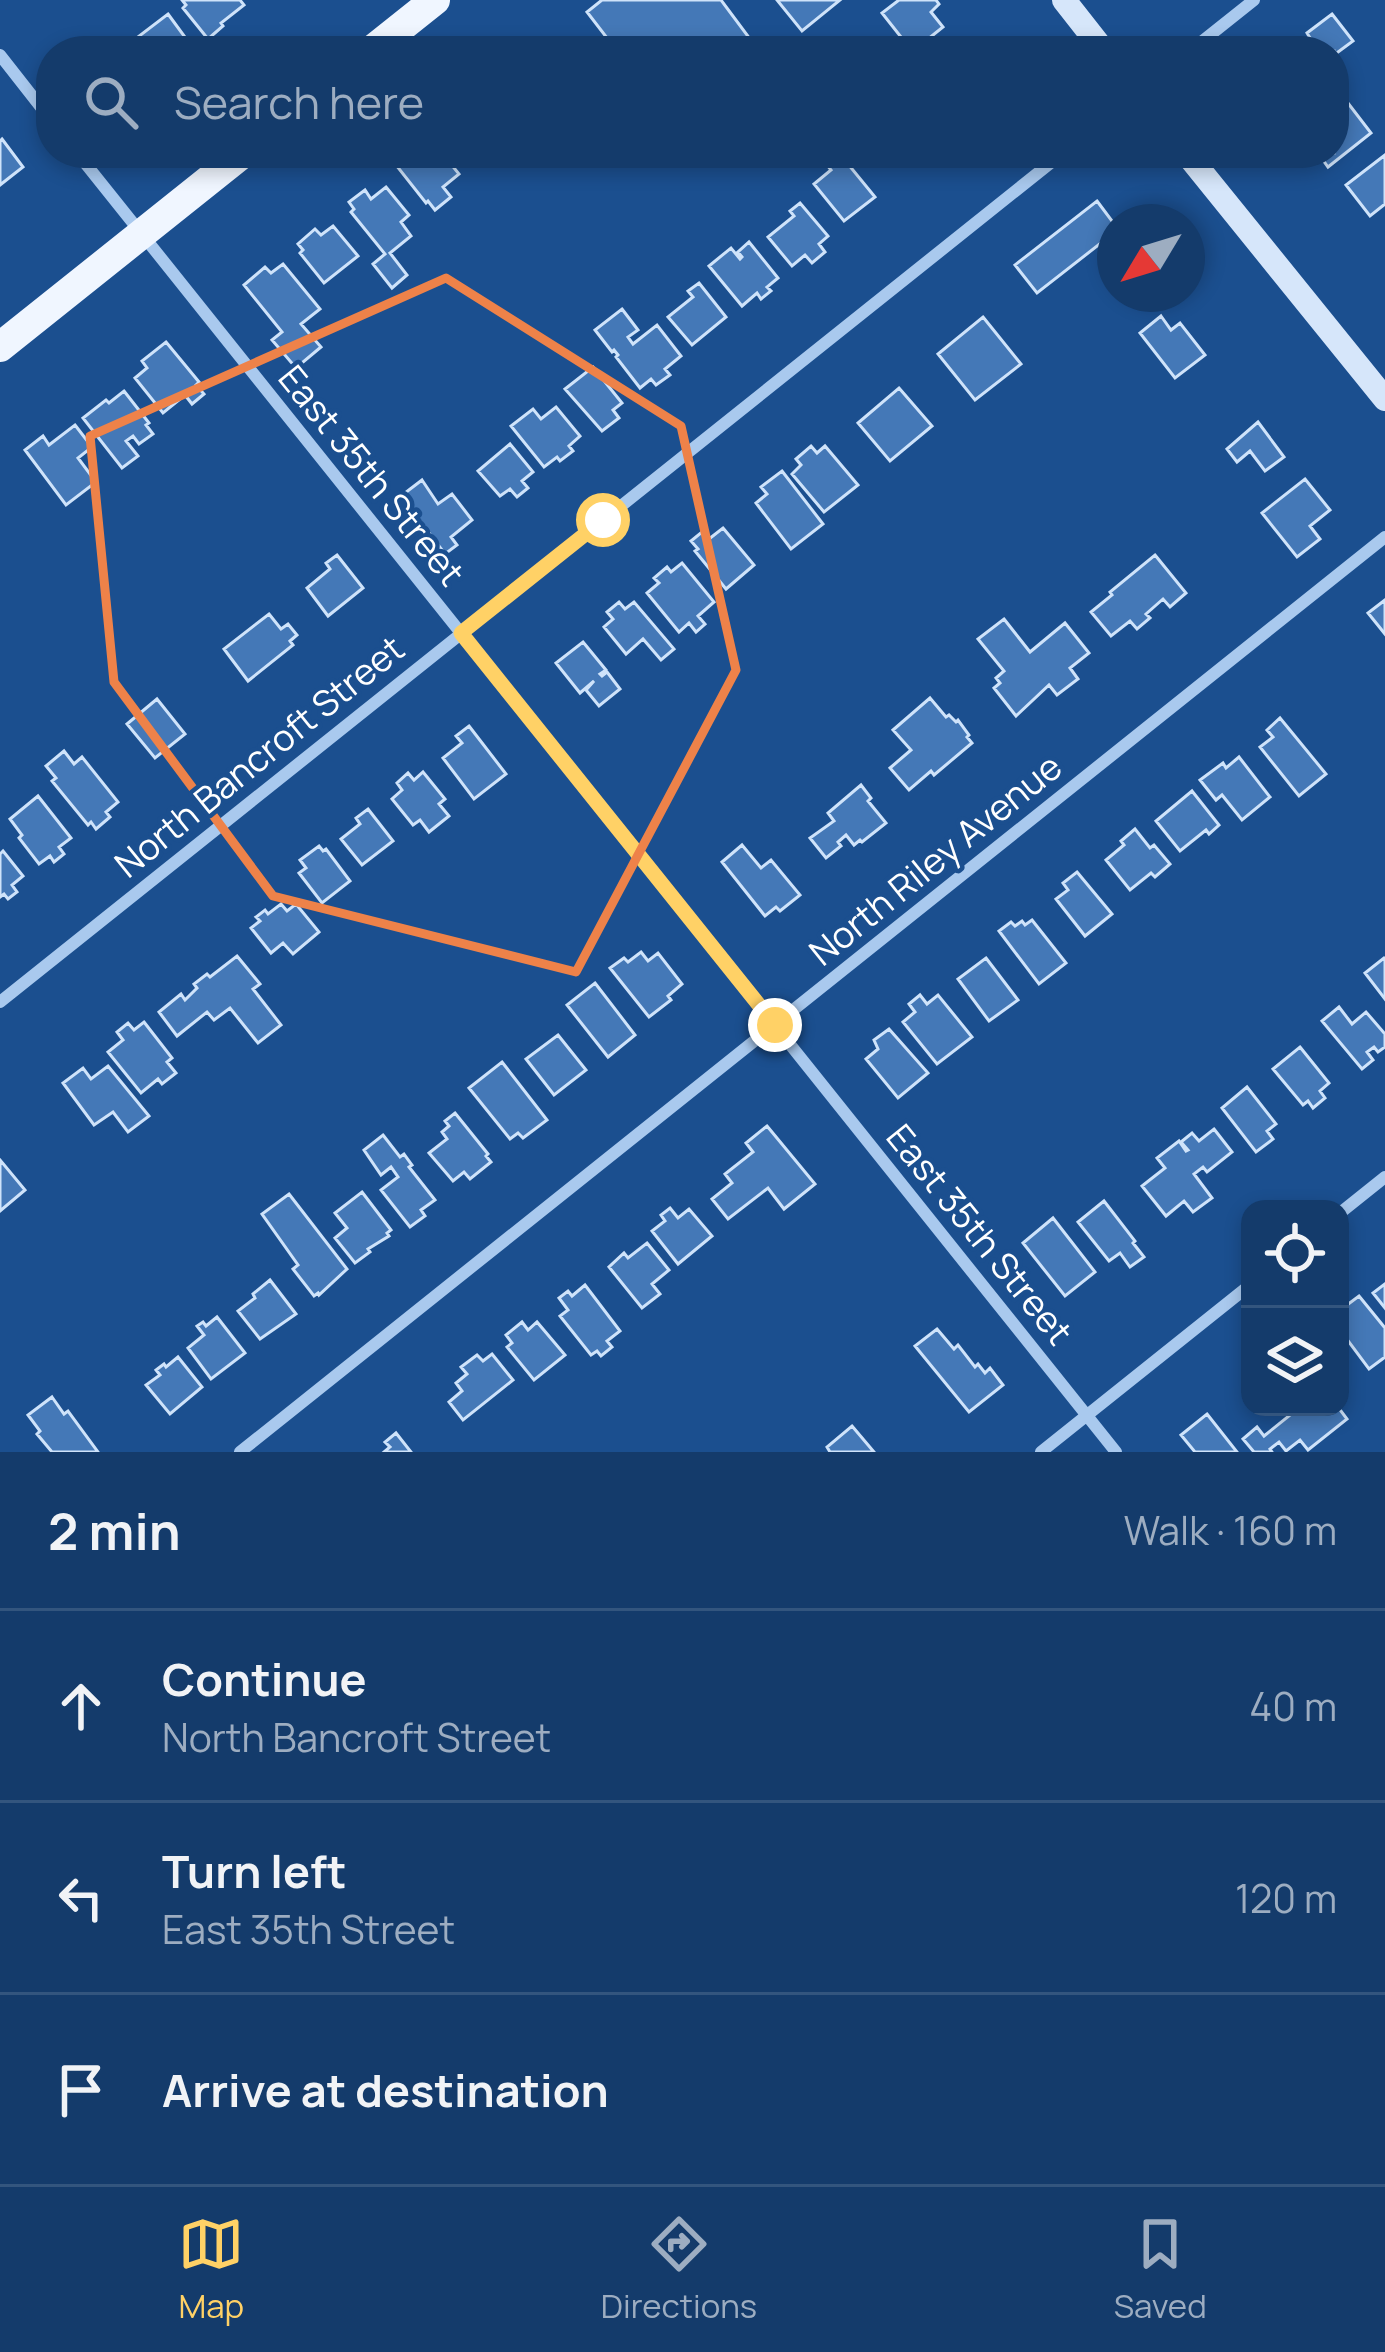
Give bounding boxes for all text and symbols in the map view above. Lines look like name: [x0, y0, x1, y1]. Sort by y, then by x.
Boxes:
search box: [36, 36, 1349, 168]
icon: search: [78, 69, 144, 135]
text: Search here: [174, 71, 424, 133]
north arrow: [1097, 204, 1205, 312]
street label: East 35th Street: [268, 354, 476, 596]
route start: [576, 493, 630, 547]
street label: North Bancroft Street: [104, 624, 414, 888]
street label: North Riley Avenue: [799, 742, 1071, 976]
route end: [748, 998, 802, 1052]
street label: East 35th Street: [876, 1113, 1084, 1355]
map controls: [1241, 1200, 1349, 1416]
button: locate: [1241, 1200, 1349, 1308]
button: layers: [1241, 1308, 1349, 1416]
text: 2 min: [48, 1496, 181, 1565]
text: Walk · 160 m: [1124, 1503, 1337, 1557]
text: Continue: [162, 1648, 367, 1710]
icon: ahead: [48, 1673, 114, 1739]
text: 40 m: [1249, 1679, 1337, 1733]
text: North Bancroft Street: [162, 1710, 551, 1764]
text: Turn left: [162, 1840, 347, 1902]
icon: left: [48, 1865, 114, 1931]
text: 120 m: [1235, 1871, 1337, 1925]
text: East 35th Street: [162, 1902, 455, 1956]
icon: arrive: [48, 2057, 114, 2123]
text: Arrive at destination: [162, 2059, 609, 2121]
tab: Map: [178, 2211, 244, 2328]
tab: Directions: [601, 2211, 757, 2328]
tab: Saved: [1114, 2211, 1207, 2328]

